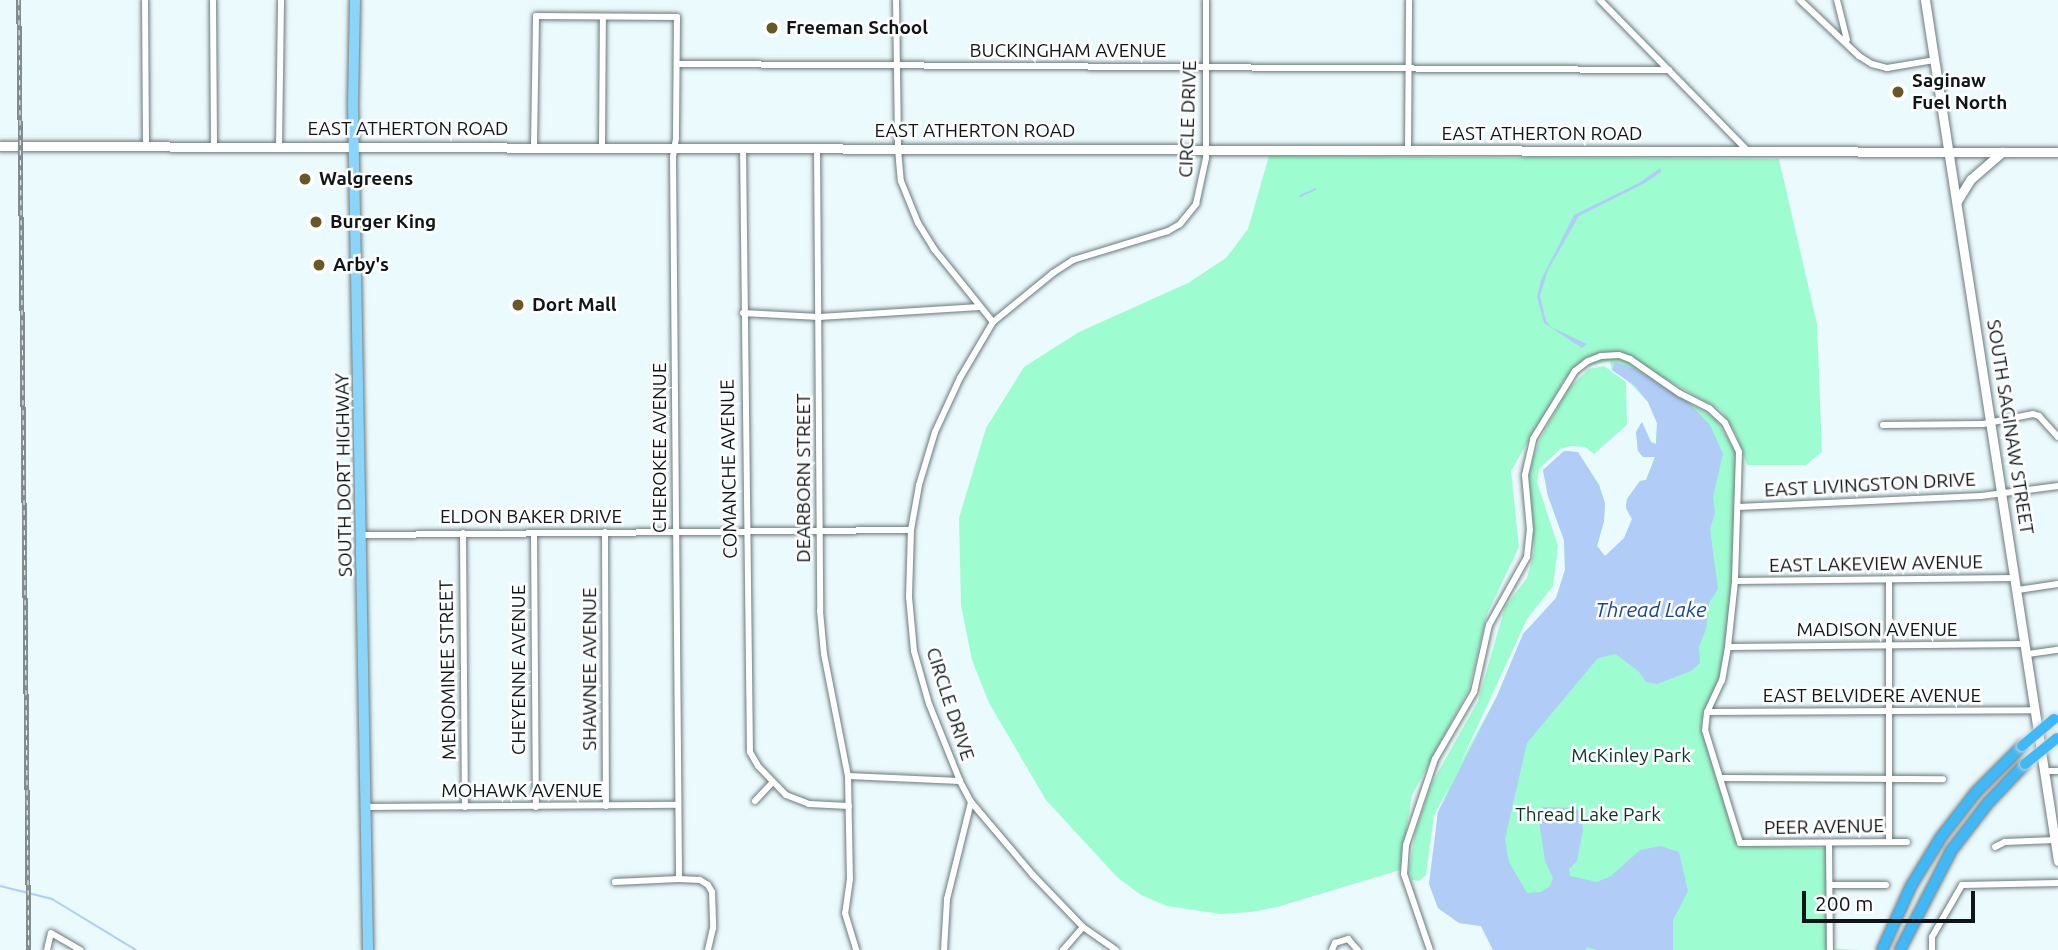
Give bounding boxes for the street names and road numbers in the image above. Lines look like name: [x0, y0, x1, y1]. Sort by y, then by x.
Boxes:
street label: BUCKINGHAM AVENUE: [969, 40, 1167, 62]
street label: CIRCLE DRIVE: [1175, 60, 1201, 178]
street label: EAST ATHERTON ROAD: [307, 118, 509, 140]
street label: EAST ATHERTON ROAD: [874, 120, 1076, 142]
street label: EAST ATHERTON ROAD: [1441, 123, 1643, 145]
street label: SOUTH SAGINAW STREET: [1982, 318, 2038, 536]
street label: CHEROKEE AVENUE: [649, 363, 671, 533]
street label: SOUTH DORT HIGHWAY: [331, 373, 357, 577]
street label: COMANCHE AVENUE: [716, 379, 742, 559]
street label: DEARBORN STREET: [793, 393, 815, 563]
street label: EAST LIVINGSTON DRIVE: [1764, 468, 1976, 502]
street label: ELDON BAKER DRIVE: [440, 506, 622, 528]
street label: EAST LAKEVIEW AVENUE: [1769, 551, 1983, 577]
street label: MENOMINEE STREET: [435, 580, 461, 760]
street label: CHEYENNE AVENUE: [508, 585, 530, 755]
street label: SHAWNEE AVENUE: [579, 587, 601, 751]
street label: MADISON AVENUE: [1796, 619, 1958, 641]
street label: CIRCLE DRIVE: [921, 645, 979, 763]
street label: EAST BELVIDERE AVENUE: [1763, 685, 1981, 707]
street label: MOHAWK AVENUE: [441, 780, 603, 802]
street label: PEER AVENUE: [1764, 815, 1884, 839]

